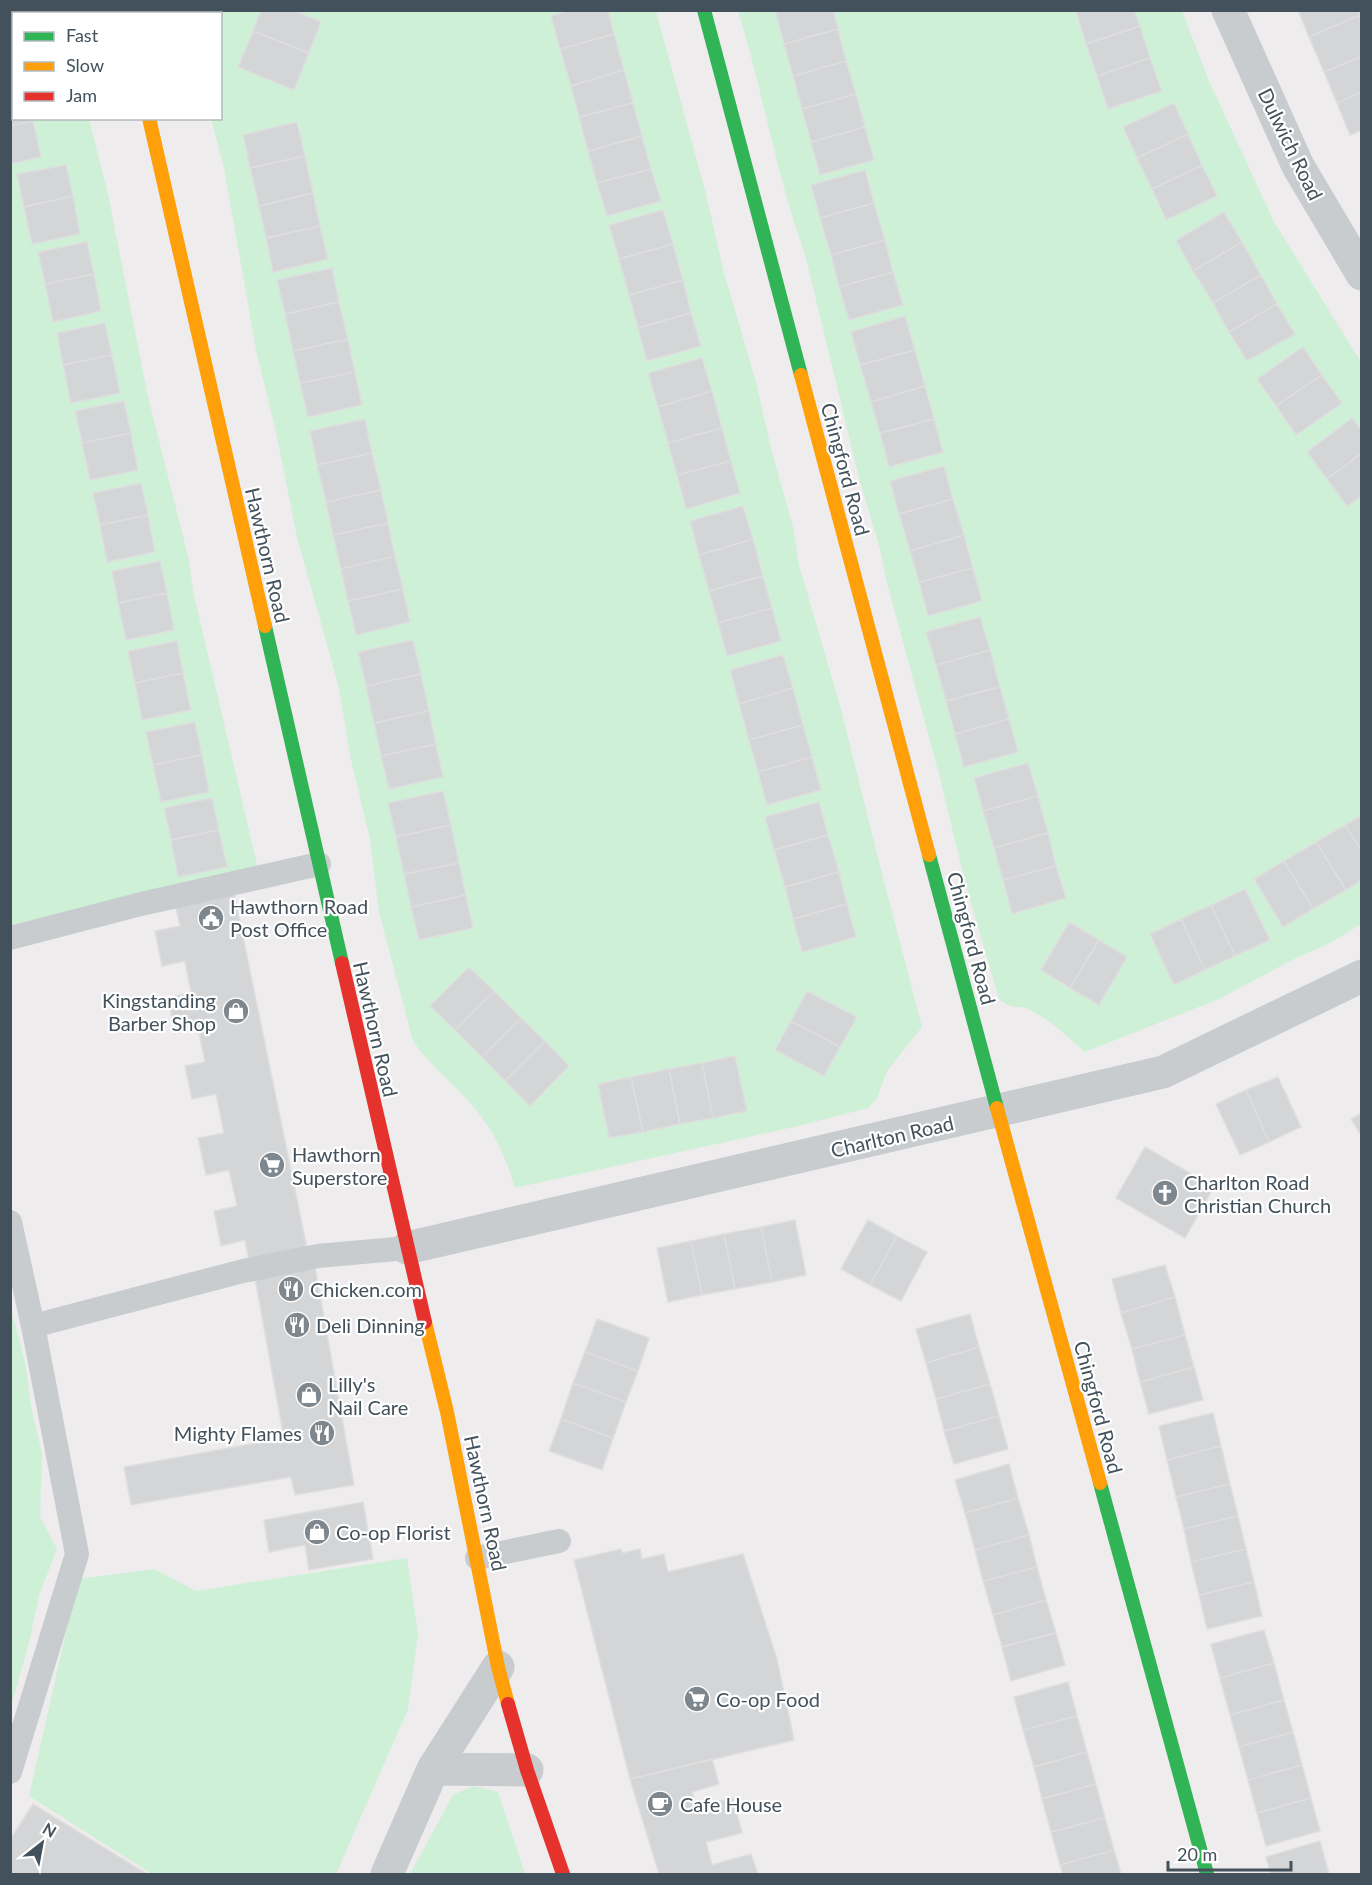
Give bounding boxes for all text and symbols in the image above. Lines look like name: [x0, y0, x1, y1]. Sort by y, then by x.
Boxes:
legend: [12, 12, 222, 120]
text: Fast: [66, 24, 99, 46]
text: Slow: [66, 54, 104, 76]
text: Jam: [66, 84, 97, 106]
street label: Dulwich Road: [1254, 84, 1328, 204]
street label: Chingford Road: [817, 400, 875, 538]
street label: Hawthorn Road: [241, 485, 295, 625]
street label: Chingford Road: [943, 869, 1001, 1007]
place label: Hawthorn Road Post Office: [230, 894, 368, 941]
public building icon: Hawthorn Road Post Office: [196, 903, 226, 933]
street label: Hawthorn Road: [349, 959, 403, 1099]
place label: Kingstanding Barber Shop: [102, 988, 216, 1035]
shop icon: Kingstanding Barber Shop: [221, 996, 251, 1026]
street label: Charlton Road: [828, 1110, 956, 1162]
place label: Hawthorn Superstore: [292, 1142, 387, 1189]
supermarket icon: Hawthorn Superstore: [257, 1150, 287, 1180]
place label: Charlton Road Christian Church: [1184, 1170, 1331, 1217]
church icon: Charlton Road Christian Church: [1150, 1178, 1180, 1208]
restaurant icon: Chicken.com: [276, 1274, 306, 1304]
place label: Chicken.com: [310, 1277, 422, 1301]
restaurant icon: Deli Dinning: [282, 1310, 312, 1340]
place label: Deli Dinning: [316, 1313, 425, 1337]
street label: Chingford Road: [1070, 1338, 1128, 1476]
place label: Lilly's Nail Care: [328, 1372, 408, 1419]
shop icon: Lilly's Nail Care: [294, 1380, 324, 1410]
restaurant icon: Mighty Flames: [307, 1418, 337, 1448]
place label: Mighty Flames: [174, 1421, 302, 1445]
street label: Hawthorn Road: [460, 1433, 512, 1573]
shop icon: Co-op Florist: [302, 1517, 332, 1547]
place label: Co-op Florist: [336, 1520, 451, 1544]
supermarket icon: Co-op Food: [682, 1684, 712, 1714]
place label: Co-op Food: [716, 1687, 820, 1711]
cafe icon: Cafe House: [645, 1789, 675, 1819]
place label: Cafe House: [680, 1792, 782, 1816]
north arrow: [12, 1813, 72, 1873]
text: N: [40, 1818, 60, 1841]
scale bar: [1168, 1834, 1291, 1872]
text: 20 m: [1177, 1843, 1217, 1865]

